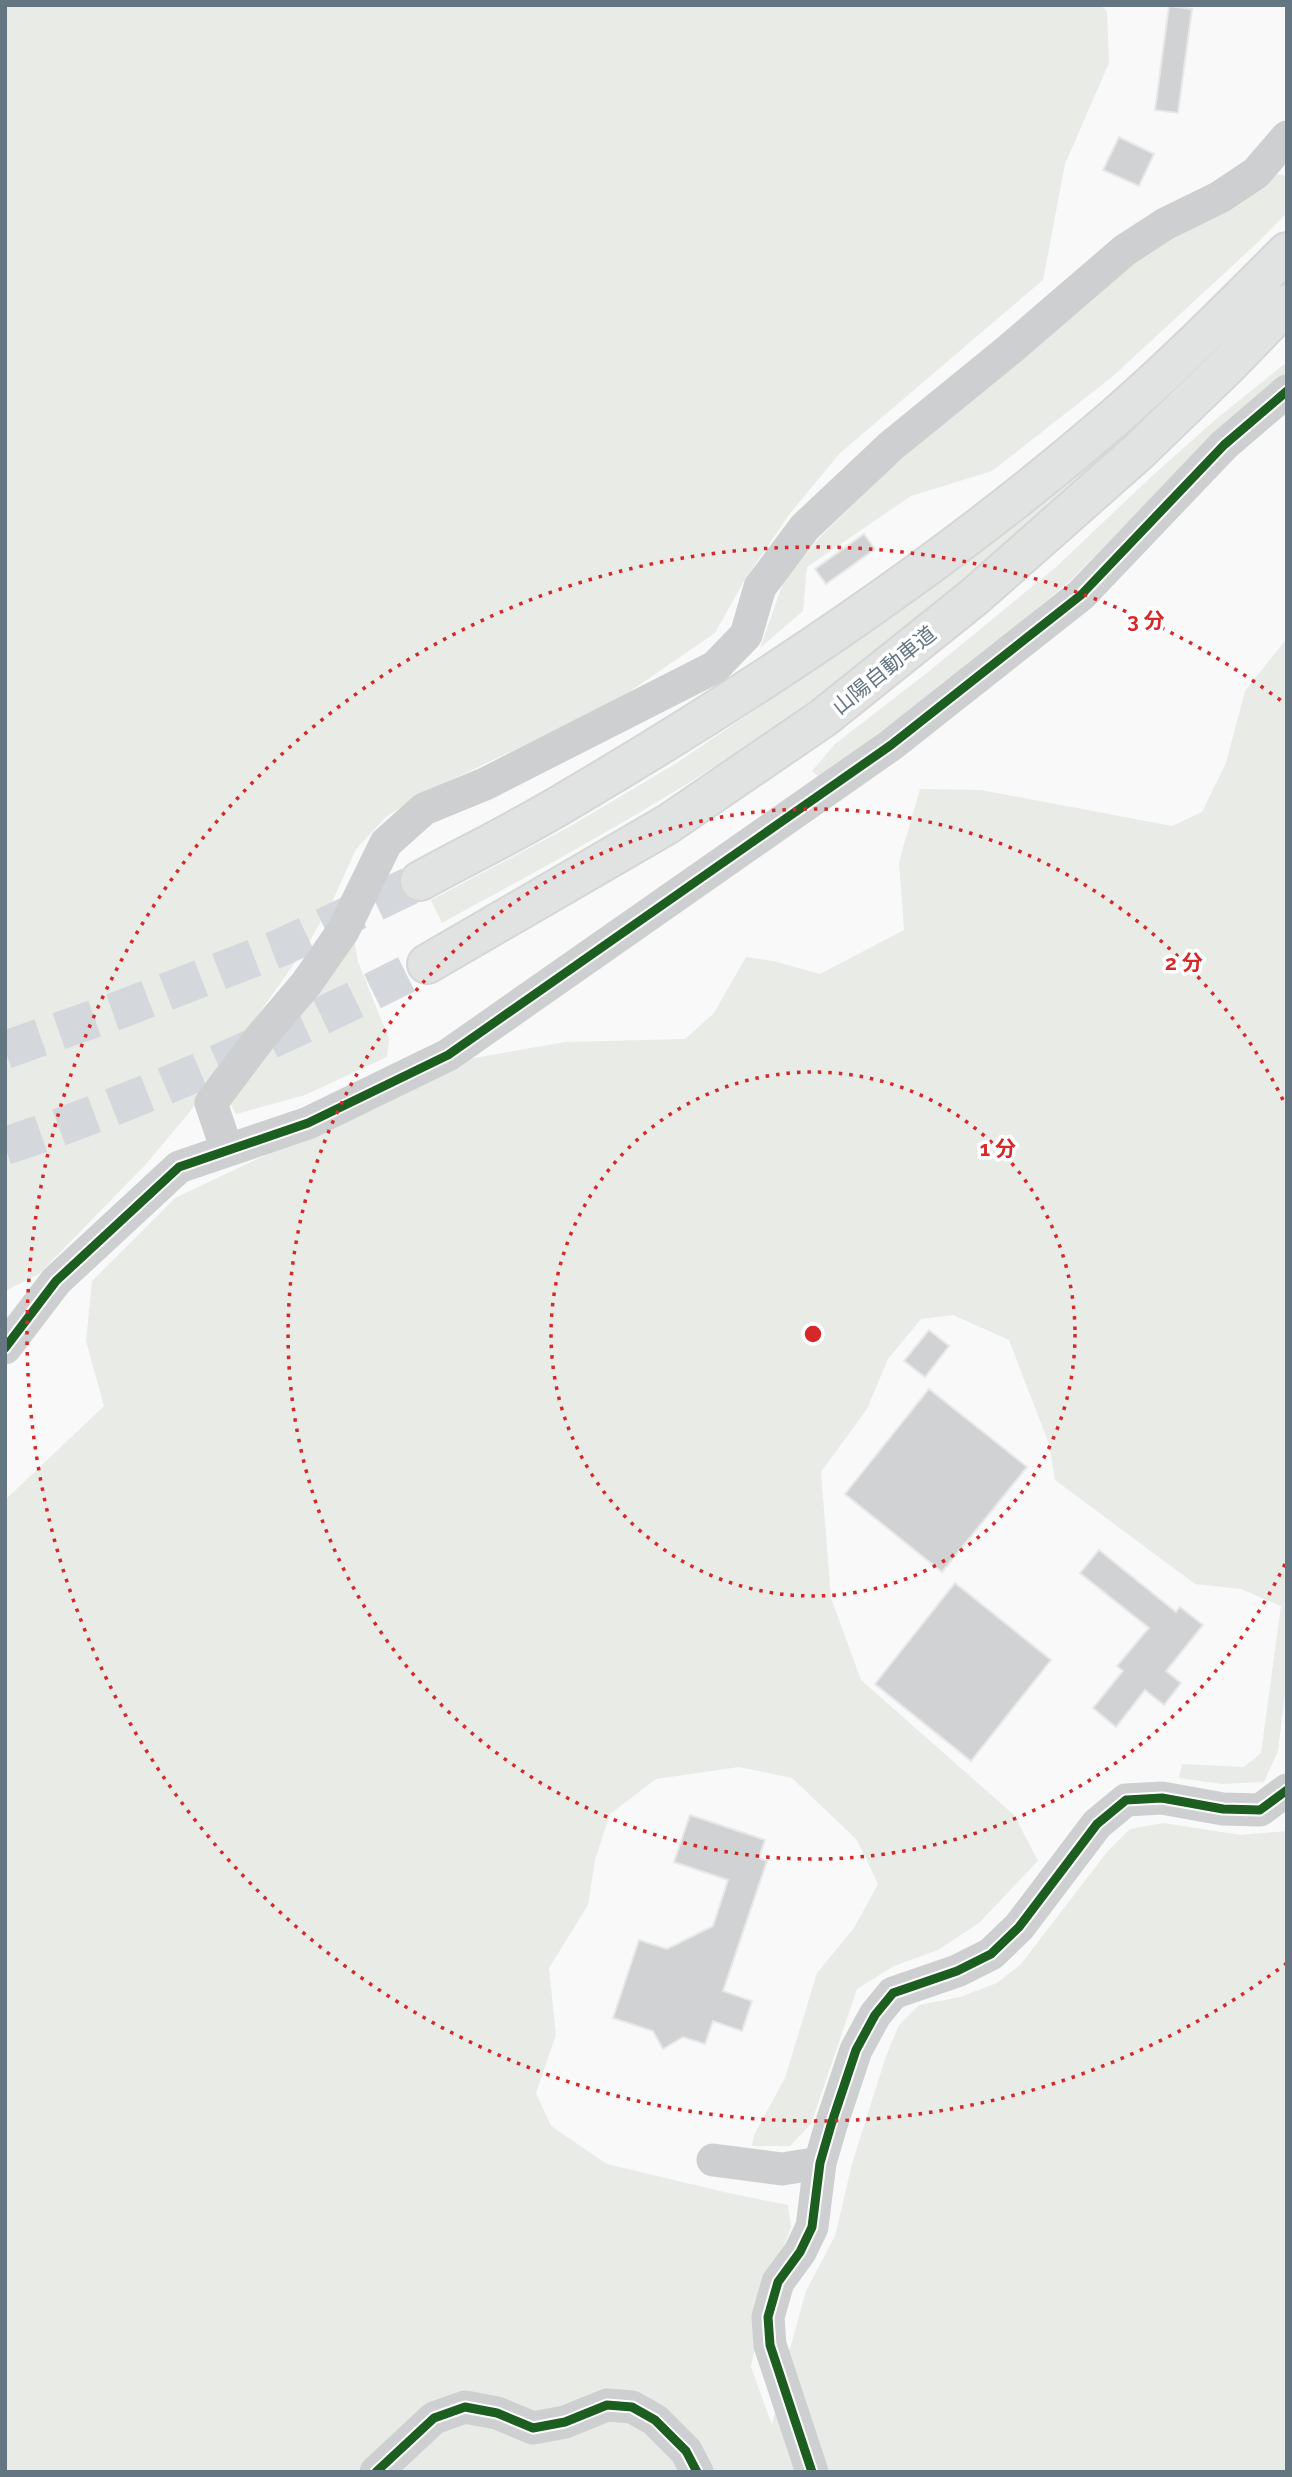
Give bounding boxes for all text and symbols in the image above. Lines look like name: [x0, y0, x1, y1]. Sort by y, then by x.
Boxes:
text: 3 分: [1127, 608, 1165, 633]
street label: 山陽自動車道: [827, 621, 941, 719]
text: 2 分: [1165, 950, 1203, 975]
text: 1 分: [980, 1136, 1016, 1161]
centre of rings: [801, 1322, 825, 1346]

